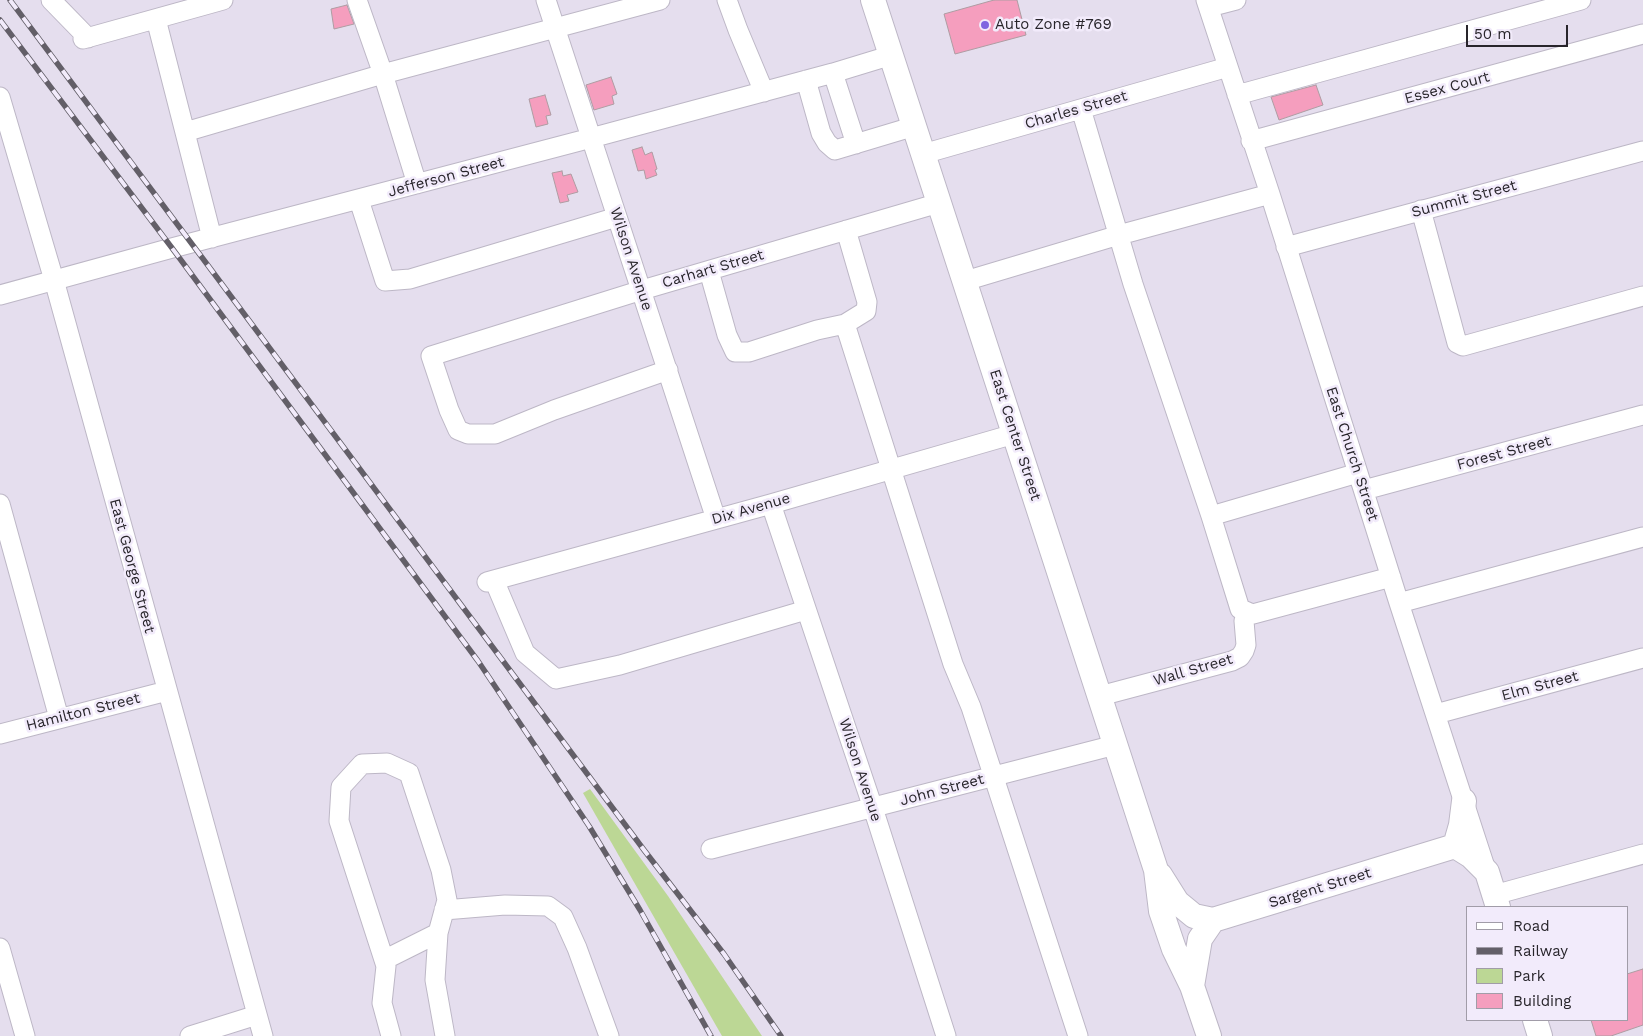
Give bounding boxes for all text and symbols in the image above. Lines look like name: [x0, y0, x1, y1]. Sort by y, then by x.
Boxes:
scale bar: [1468, 15, 1570, 47]
place label: Auto Zone #769: [995, 16, 1112, 34]
marker: Auto Zone #769: [979, 19, 991, 31]
text: 50 m: [1474, 25, 1511, 43]
street label: Essex Court: [1402, 68, 1492, 108]
street label: Charles Street: [1023, 87, 1129, 133]
street label: Jefferson Street: [386, 153, 506, 201]
street label: Summit Street: [1410, 176, 1518, 222]
street label: Wilson Avenue: [606, 205, 656, 313]
street label: Carhart Street: [660, 246, 766, 292]
street label: East Center Street: [985, 367, 1045, 503]
street label: East Church Street: [1322, 385, 1382, 523]
street label: Forest Street: [1455, 432, 1553, 474]
street label: Dix Avenue: [710, 489, 792, 529]
street label: East George Street: [105, 497, 159, 635]
street label: Wall Street: [1151, 650, 1235, 690]
street label: Elm Street: [1500, 667, 1580, 705]
street label: Hamilton Street: [24, 689, 142, 735]
street label: Wilson Avenue: [835, 716, 885, 824]
street label: John Street: [898, 770, 986, 810]
street label: Sargent Street: [1267, 864, 1373, 912]
legend: [1466, 906, 1628, 1021]
text: Road: [1513, 917, 1550, 935]
text: Railway: [1513, 942, 1568, 960]
text: Park: [1513, 967, 1545, 985]
text: Building: [1513, 992, 1571, 1010]

